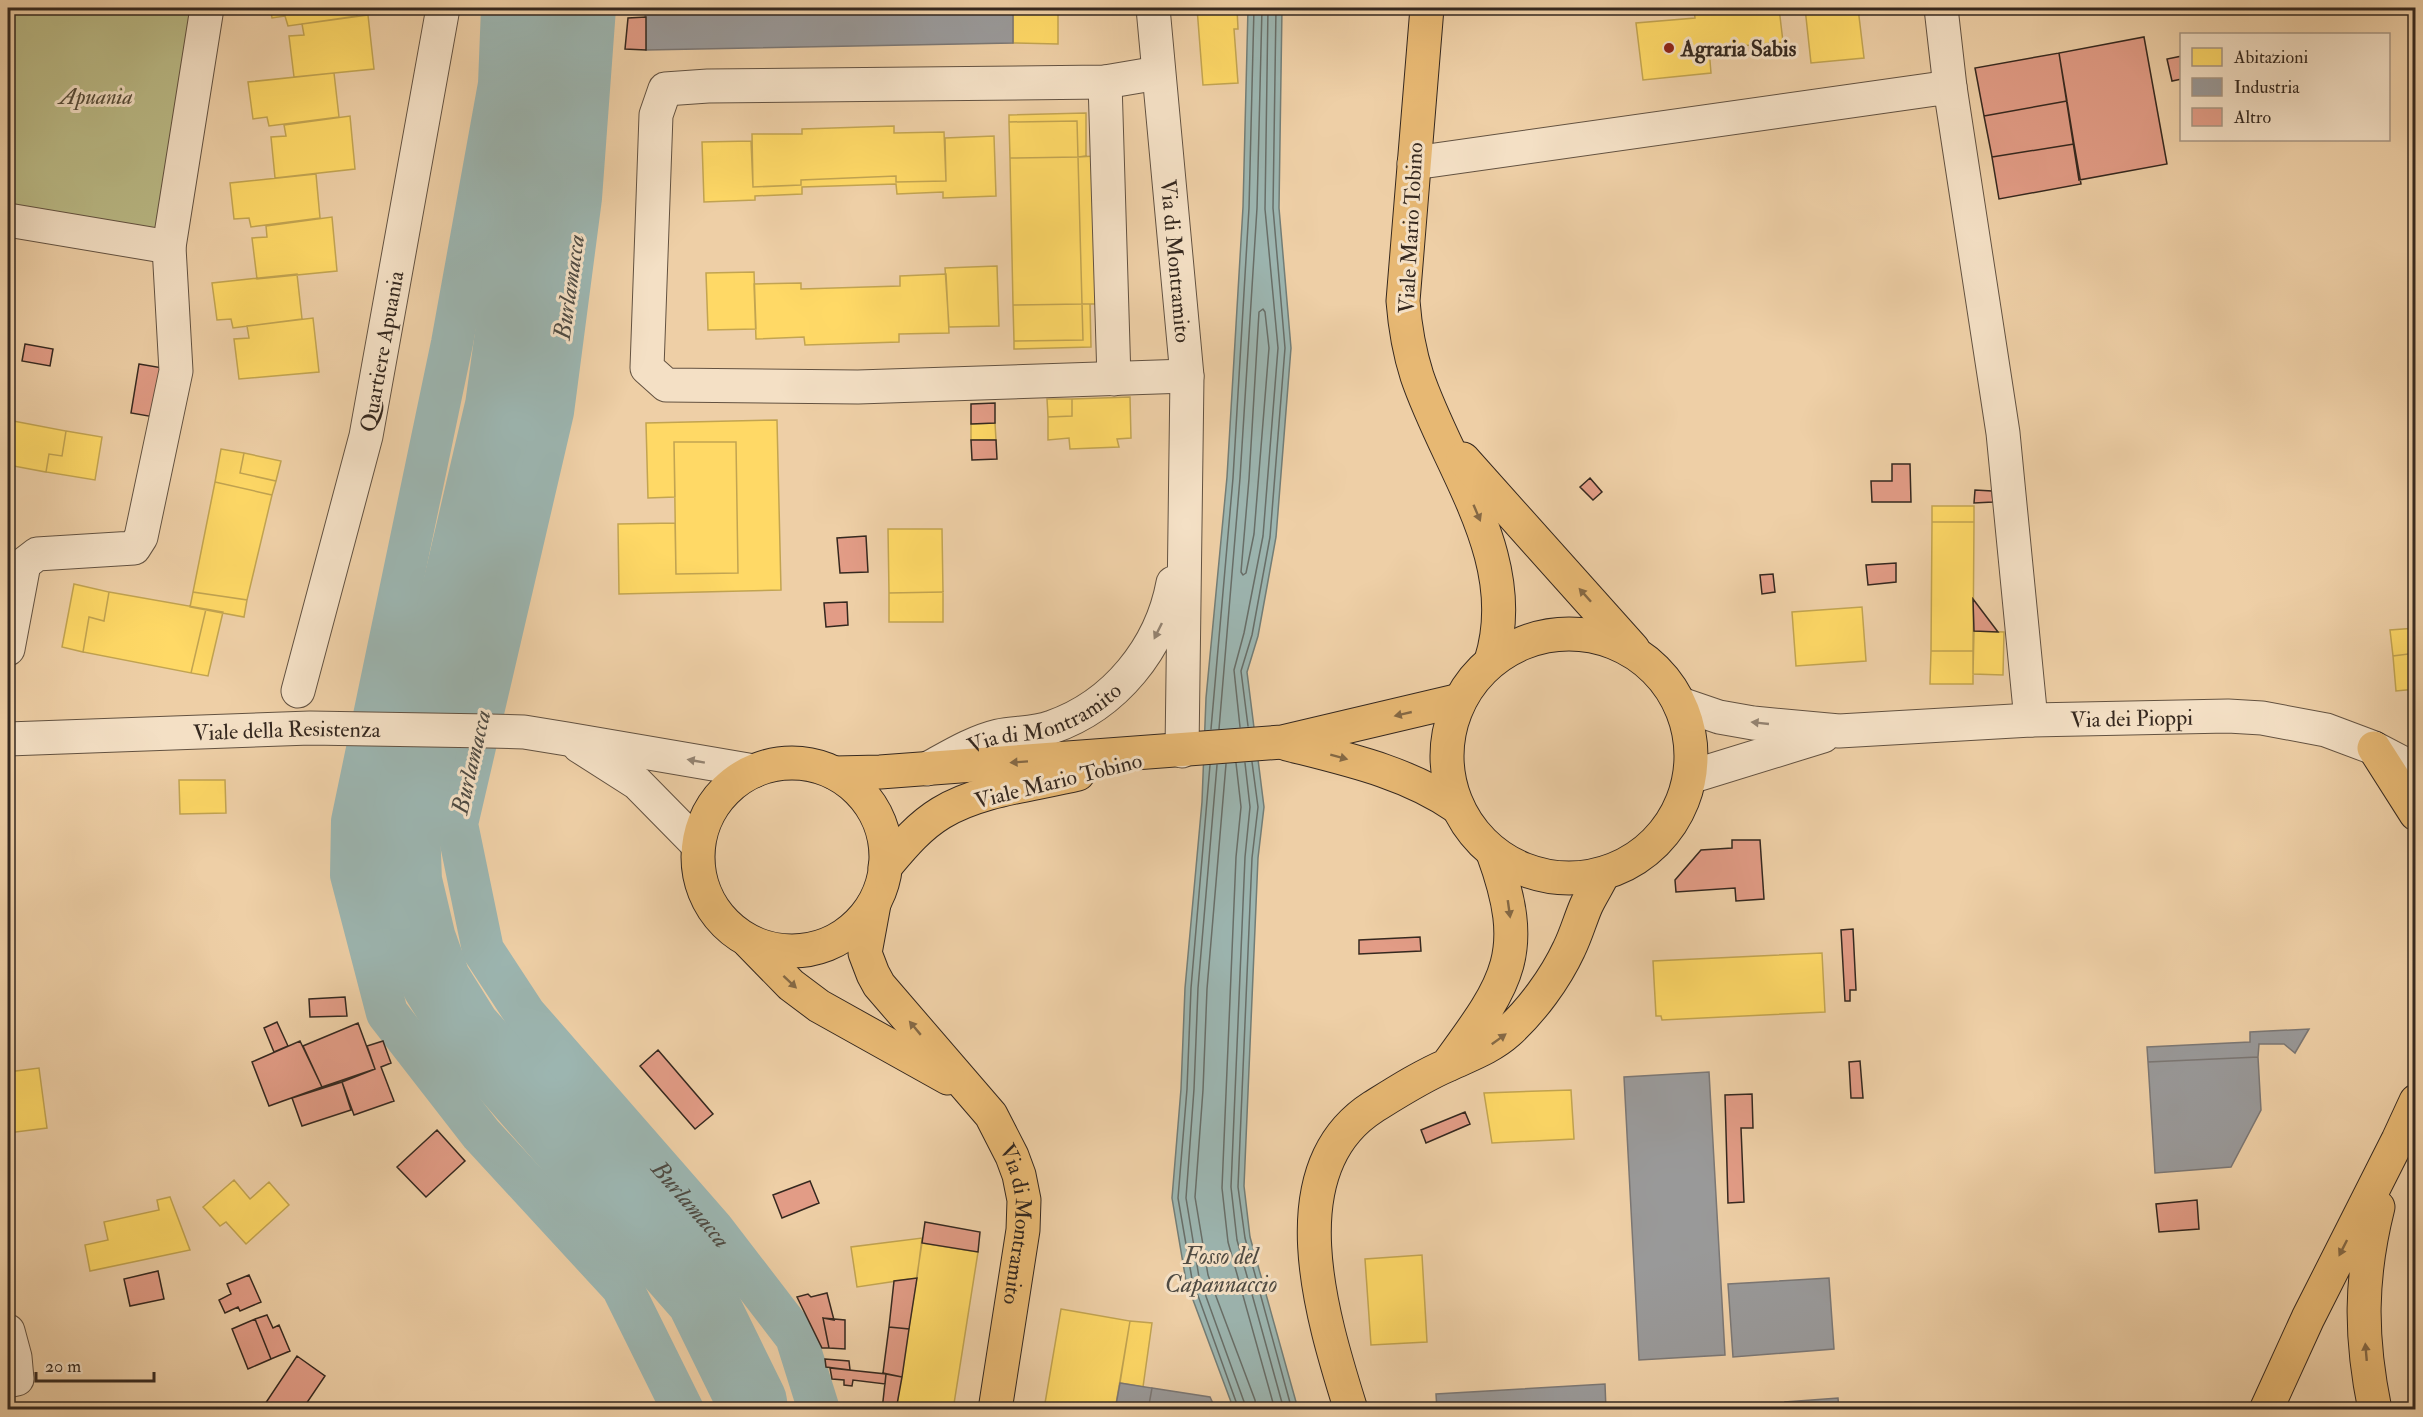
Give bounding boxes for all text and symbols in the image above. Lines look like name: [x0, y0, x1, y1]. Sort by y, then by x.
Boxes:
legend: [2180, 33, 2390, 141]
place label: Agraria Sabis: [1680, 35, 1797, 64]
marker: Agraria Sabis: [1662, 41, 1676, 55]
text: Abitazioni: [2233, 46, 2308, 69]
text: Industria: [2234, 76, 2300, 99]
park label: Apuania: [57, 83, 133, 111]
text: Altro: [2233, 106, 2271, 129]
street label: Viale Mario Tobino: [1393, 142, 1429, 314]
street label: Via di Montramito: [1154, 178, 1197, 344]
water label: Burlamacca: [547, 232, 592, 343]
street label: Quartiere Apuania: [354, 268, 411, 434]
one-way arrow: [1472, 505, 1482, 523]
one-way arrow: [1579, 588, 1592, 603]
one-way arrow: [1153, 622, 1162, 639]
street label: Via di Montramito: [963, 677, 1128, 760]
street label: Via dei Pioppi: [2070, 704, 2193, 734]
water label: Burlamacca: [444, 707, 498, 818]
one-way arrow: [1394, 709, 1412, 719]
street label: Viale della Resistenza: [192, 715, 382, 747]
one-way arrow: [1750, 718, 1769, 728]
street label: Viale Mario Tobino: [972, 747, 1145, 815]
one-way arrow: [1330, 753, 1348, 762]
one-way arrow: [686, 756, 705, 765]
one-way arrow: [1010, 757, 1029, 767]
one-way arrow: [1504, 899, 1513, 918]
one-way arrow: [782, 975, 796, 989]
one-way arrow: [909, 1021, 922, 1036]
one-way arrow: [1490, 1033, 1506, 1045]
street label: Via di Montramito: [993, 1139, 1037, 1307]
water label: Burlamacca: [644, 1154, 737, 1254]
one-way arrow: [2338, 1240, 2348, 1257]
water label: Fosso del Capannaccio: [1165, 1241, 1277, 1300]
one-way arrow: [2361, 1342, 2371, 1361]
scale bar: [36, 1345, 154, 1383]
text: 20 m: [45, 1355, 81, 1378]

